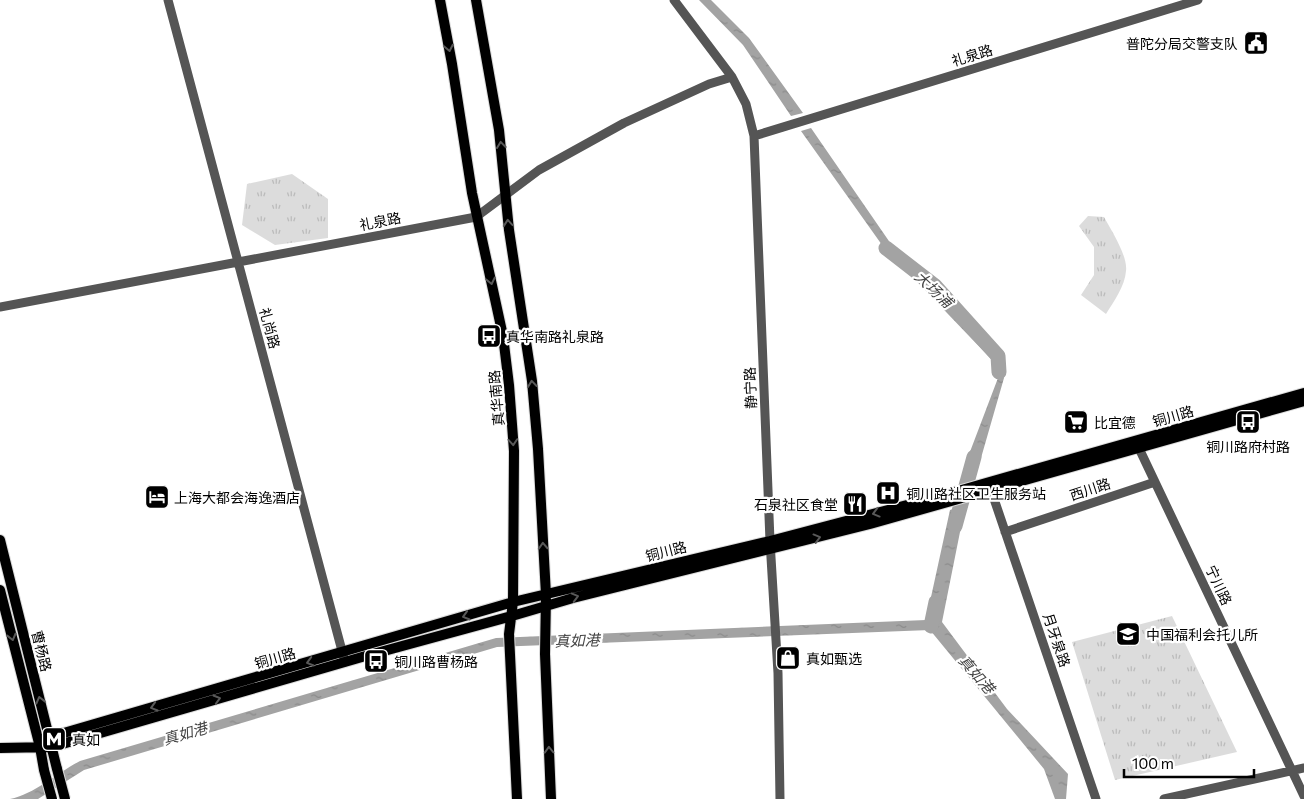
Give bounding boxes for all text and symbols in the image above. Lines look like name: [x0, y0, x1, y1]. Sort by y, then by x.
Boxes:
public building icon: 普陀分局交警支队: [1243, 30, 1269, 56]
place label: 普陀分局交警支队: [1126, 35, 1238, 52]
street label: 礼泉路: [949, 41, 995, 69]
one-way arrow: [443, 43, 454, 52]
one-way arrow: [496, 140, 507, 148]
street label: 礼泉路: [358, 209, 402, 233]
one-way arrow: [503, 219, 514, 227]
water label: 大场浦: [911, 267, 958, 312]
one-way arrow: [485, 277, 495, 286]
street label: 礼尚路: [256, 306, 284, 350]
bus stop icon: 真华南路礼泉路: [476, 323, 502, 349]
place label: 真华南路礼泉路: [506, 328, 604, 345]
street label: 静宁路: [741, 367, 759, 409]
street label: 真华南路: [485, 369, 507, 427]
one-way arrow: [527, 380, 538, 388]
street label: 铜川路: [1150, 402, 1196, 430]
supermarket icon: 比宜德: [1063, 409, 1089, 435]
bus stop icon: 铜川路府村路: [1235, 409, 1261, 435]
place label: 比宜德: [1094, 414, 1136, 431]
one-way arrow: [508, 438, 519, 446]
place label: 铜川路府村路: [1206, 438, 1290, 455]
street label: 西川路: [1067, 474, 1113, 504]
hospital icon: 铜川路社区卫生服务站: [875, 480, 901, 506]
hotel icon: 上海大都会海逸酒店: [144, 484, 170, 510]
place label: 铜川路社区卫生服务站: [906, 485, 1046, 502]
place label: 上海大都会海逸酒店: [174, 489, 300, 506]
restaurant icon: 石泉社区食堂: [842, 491, 868, 517]
place label: 石泉社区食堂: [754, 496, 838, 513]
one-way arrow: [872, 507, 881, 518]
one-way arrow: [813, 533, 822, 544]
street label: 铜川路: [644, 538, 688, 564]
one-way arrow: [538, 542, 549, 550]
street label: 宁川路: [1202, 562, 1236, 608]
one-way arrow: [571, 592, 580, 603]
one-way arrow: [462, 611, 471, 621]
street label: 月牙泉路: [1040, 611, 1074, 669]
school or university icon: 中国福利会托儿所: [1115, 621, 1141, 647]
place label: 中国福利会托儿所: [1146, 626, 1258, 643]
street label: 曹杨路: [29, 629, 55, 673]
water label: 真如港: [554, 630, 602, 650]
one-way arrow: [6, 633, 17, 642]
street label: 铜川路: [252, 644, 298, 672]
shop icon: 真如甄选: [775, 645, 801, 671]
bus stop icon: 铜川路曹杨路: [363, 648, 389, 674]
place label: 真如甄选: [806, 650, 862, 667]
water label: 真如港: [955, 651, 1000, 698]
place label: 铜川路曹杨路: [394, 653, 478, 670]
one-way arrow: [307, 657, 315, 667]
one-way arrow: [35, 695, 46, 704]
one-way arrow: [212, 695, 220, 705]
one-way arrow: [150, 701, 158, 712]
water label: 真如港: [161, 718, 211, 748]
metro station icon: 真如: [41, 726, 67, 752]
place label: 真如: [72, 731, 100, 748]
one-way arrow: [543, 746, 554, 754]
scale bar: [1124, 746, 1254, 778]
text: 100 m: [1132, 754, 1174, 772]

